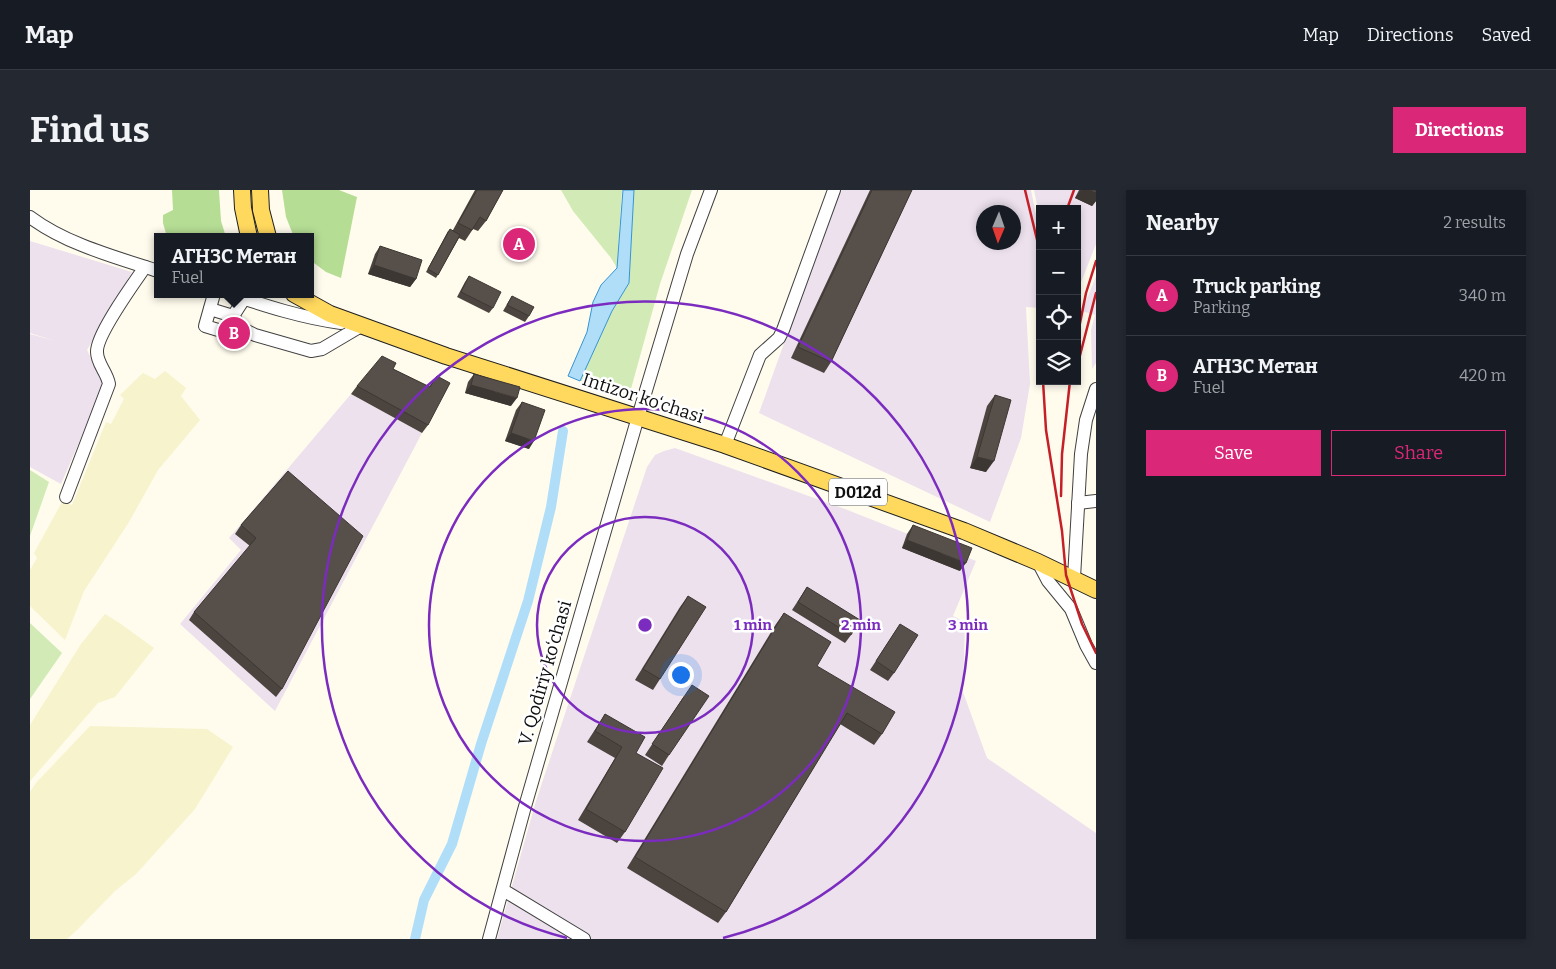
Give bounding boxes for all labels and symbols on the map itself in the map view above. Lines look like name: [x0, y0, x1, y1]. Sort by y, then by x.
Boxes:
north arrow: [976, 205, 1021, 250]
pin: A: [503, 225, 535, 263]
pin: B: [218, 314, 250, 352]
street label: Intizor ko‘chasi: [579, 368, 707, 428]
road number: D012d: [829, 478, 887, 506]
street label: V. Qodiriy ko‘chasi: [514, 598, 576, 748]
centre of rings: [636, 616, 654, 634]
text: 1 min: [734, 616, 772, 634]
text: 2 min: [841, 616, 881, 634]
text: 3 min: [948, 616, 988, 634]
your location: [668, 662, 694, 688]

